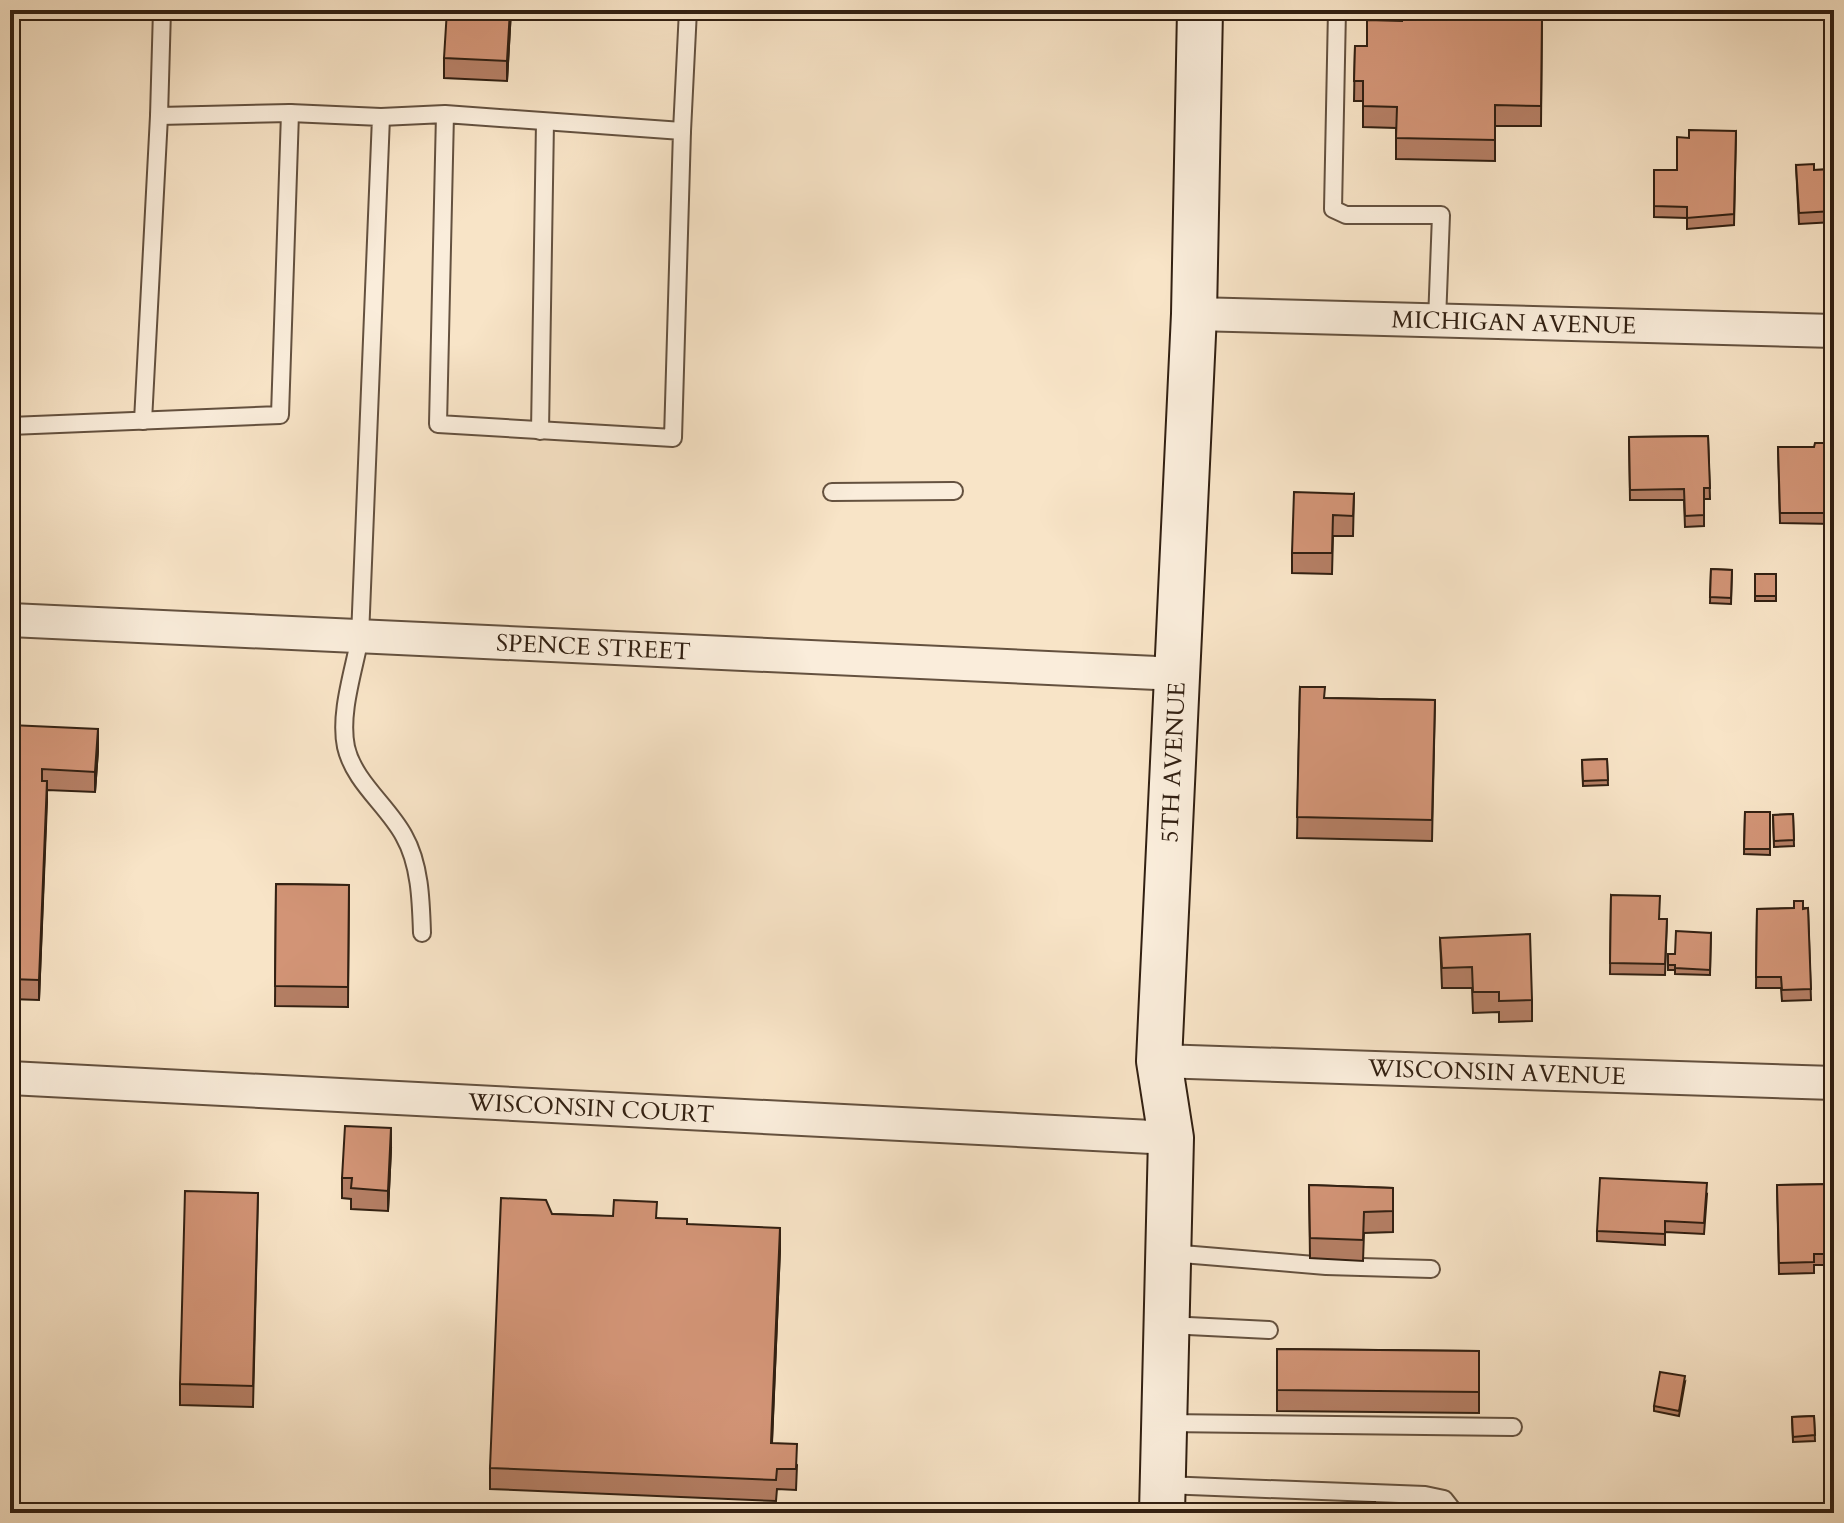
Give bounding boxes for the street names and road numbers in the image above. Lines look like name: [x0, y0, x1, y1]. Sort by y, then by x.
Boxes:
street label: MICHIGAN AVENUE: [1391, 303, 1637, 343]
street label: SPENCE STREET: [495, 626, 691, 668]
street label: 5TH AVENUE: [1153, 681, 1194, 843]
street label: WISCONSIN AVENUE: [1366, 1052, 1626, 1093]
street label: WISCONSIN COURT: [466, 1086, 715, 1131]

